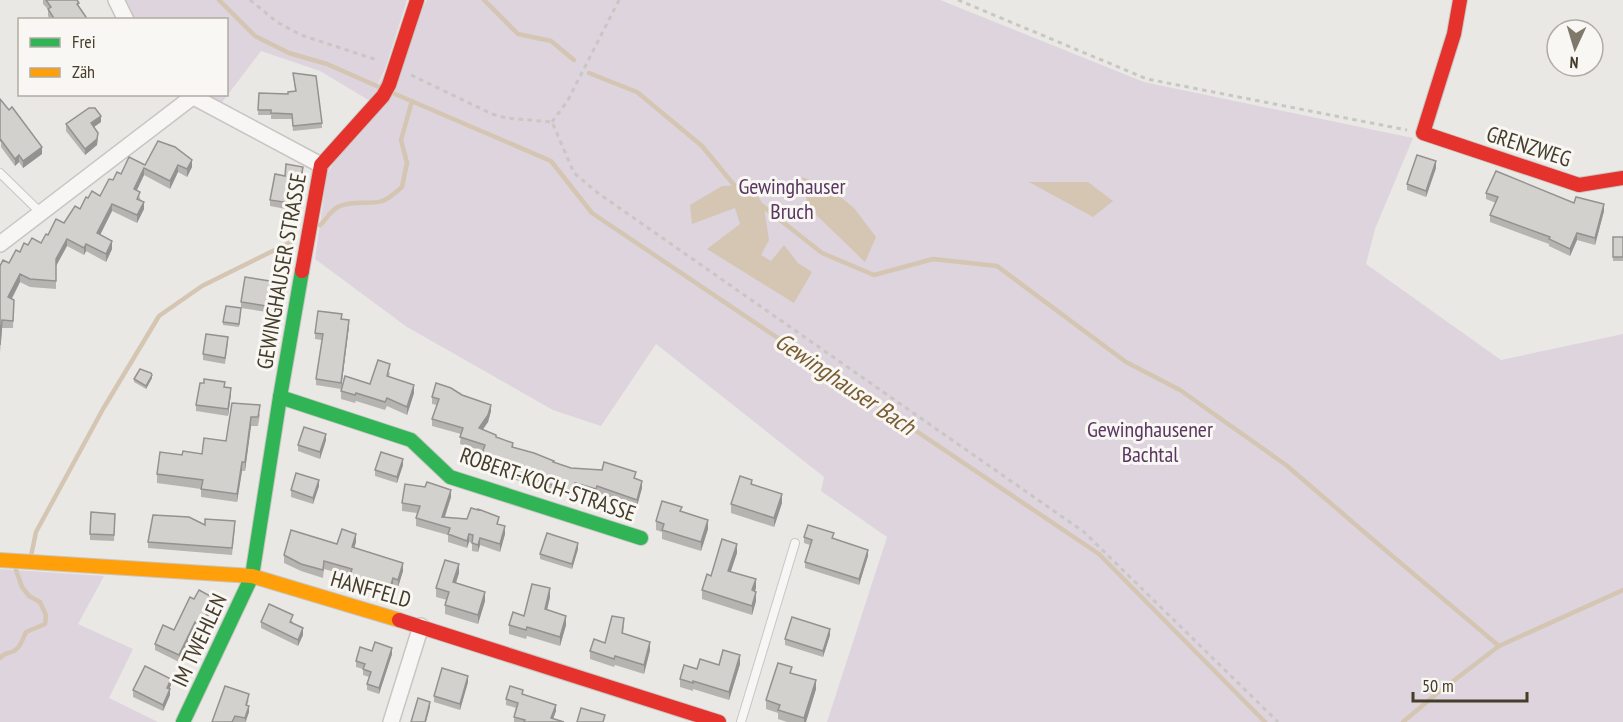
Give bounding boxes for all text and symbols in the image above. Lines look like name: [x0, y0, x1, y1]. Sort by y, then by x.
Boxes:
legend: [18, 18, 228, 96]
north arrow: [1545, 18, 1605, 78]
text: Frei: [72, 30, 96, 53]
text: N: [1569, 53, 1579, 73]
text: Zäh: [72, 60, 95, 83]
street label: GRENZWEG: [1483, 119, 1575, 173]
street label: GEWINGHAUSER STRASSE: [250, 171, 312, 371]
park label: Gewinghauser Bruch: [738, 172, 846, 225]
water label: Gewinghauser Bach: [769, 325, 922, 443]
park label: Gewinghausener Bachtal: [1087, 415, 1213, 468]
street label: ROBERT-KOCH-STRASSE: [456, 441, 640, 527]
street label: HANFFELD: [328, 564, 414, 614]
street label: IM TWEHLEN: [165, 589, 233, 691]
scale bar: [1413, 665, 1527, 703]
text: 50 m: [1422, 674, 1454, 697]

